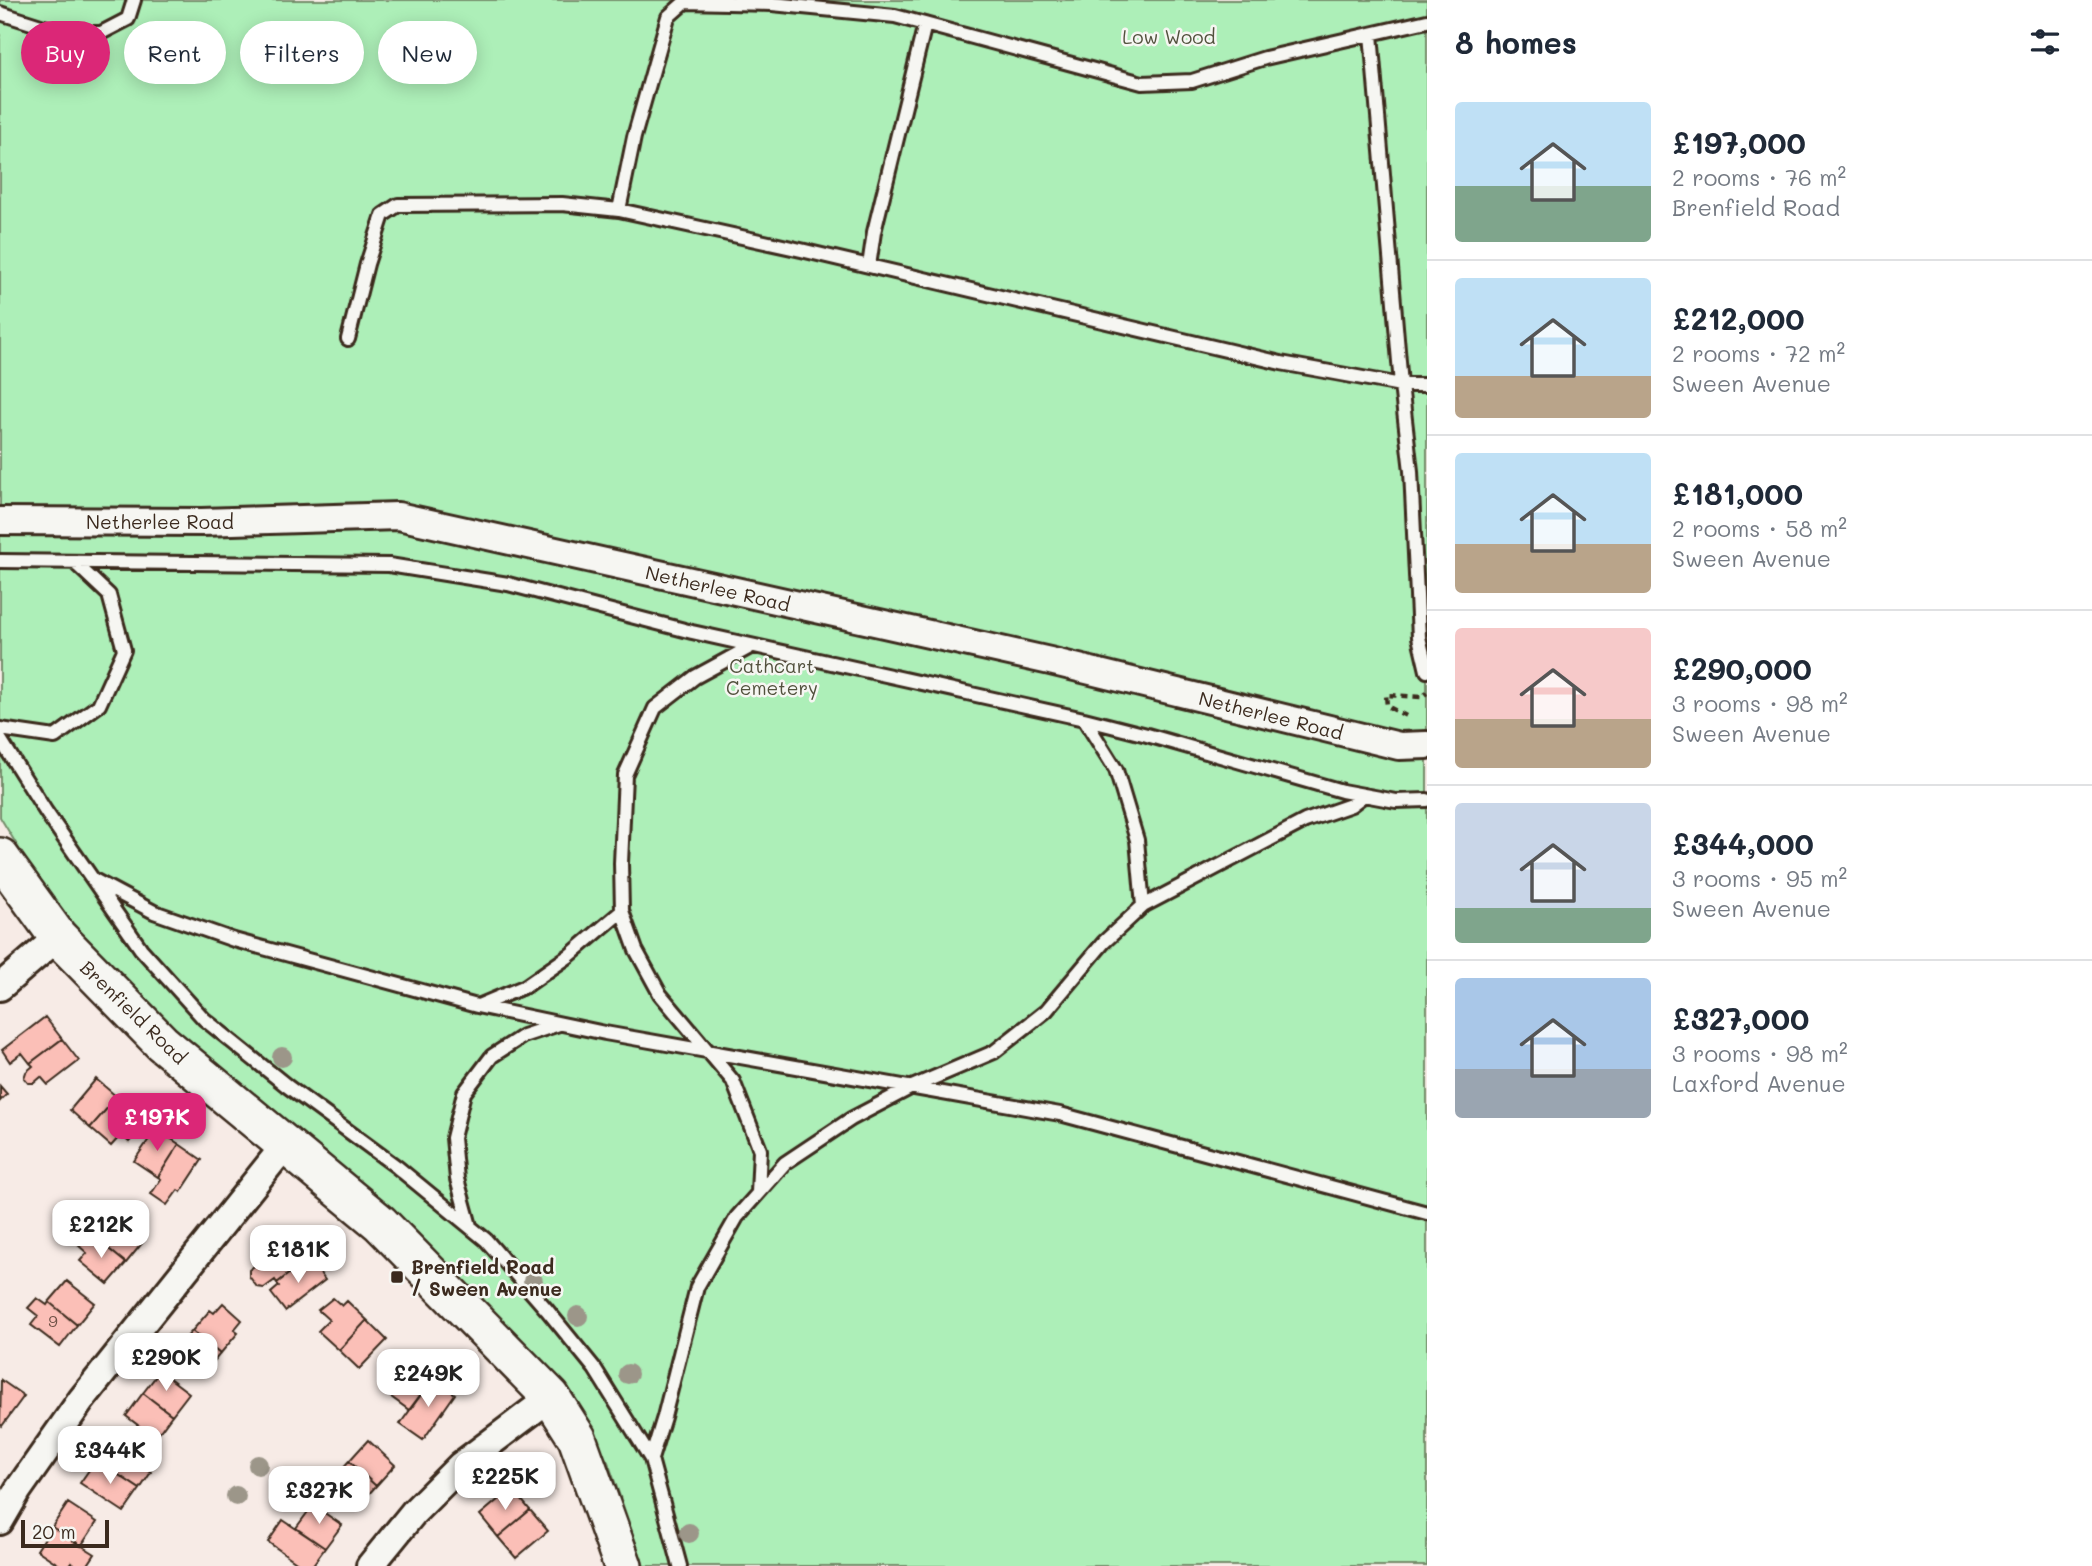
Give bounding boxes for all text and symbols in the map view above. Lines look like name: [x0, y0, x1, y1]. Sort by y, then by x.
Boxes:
chip: Buy: [21, 21, 110, 84]
chip: Rent: [124, 21, 226, 84]
chip: Filters: [240, 21, 364, 84]
chip: New: [378, 21, 477, 84]
text: 8 homes: [1455, 22, 1577, 62]
icon: filters: [2026, 23, 2064, 61]
park label: Low Wood: [1122, 24, 1216, 49]
text: £197,000: [1672, 122, 1806, 162]
icon: home: [1511, 130, 1595, 214]
text: 2 rooms · 76 m²: [1672, 162, 1846, 192]
text: Brenfield Road: [1672, 192, 1840, 222]
text: £212,000: [1672, 298, 1805, 338]
icon: home: [1511, 306, 1595, 390]
text: 2 rooms · 72 m²: [1672, 338, 1845, 368]
text: Sween Avenue: [1672, 368, 1831, 398]
text: £181,000: [1672, 473, 1803, 513]
icon: home: [1511, 481, 1595, 565]
street label: Netherlee Road: [86, 509, 234, 534]
text: 2 rooms · 58 m²: [1672, 513, 1847, 543]
text: Sween Avenue: [1672, 543, 1831, 573]
street label: Netherlee Road: [643, 559, 793, 617]
text: £290,000: [1672, 648, 1812, 688]
park label: Cathcart Cemetery: [726, 653, 818, 700]
icon: home: [1511, 656, 1595, 740]
street label: Netherlee Road: [1196, 685, 1346, 745]
text: 3 rooms · 98 m²: [1672, 688, 1848, 718]
text: Sween Avenue: [1672, 718, 1831, 748]
text: £344,000: [1672, 823, 1814, 863]
icon: home: [1511, 831, 1595, 915]
text: 3 rooms · 95 m²: [1672, 863, 1847, 893]
text: Sween Avenue: [1672, 893, 1831, 923]
street label: Brenfield Road: [75, 955, 193, 1069]
text: £327,000: [1672, 998, 1809, 1038]
icon: home: [1511, 1006, 1595, 1090]
text: 3 rooms · 98 m²: [1672, 1038, 1848, 1068]
text: Laxford Avenue: [1672, 1068, 1846, 1098]
pin: £197K: [108, 1094, 206, 1153]
text: £197K: [124, 1101, 190, 1131]
pin: £212K: [52, 1200, 150, 1260]
text: £212K: [68, 1208, 134, 1238]
pin: £181K: [249, 1226, 347, 1285]
text: £181K: [266, 1233, 330, 1263]
place label: Brenfield Road / Sween Avenue: [411, 1254, 562, 1301]
marker: Brenfield Road / Sween Avenue: [389, 1269, 405, 1285]
house number: 9: [48, 1310, 58, 1331]
pin: £290K: [117, 1334, 215, 1393]
text: £290K: [131, 1341, 201, 1371]
pin: £249K: [379, 1350, 477, 1409]
text: £249K: [393, 1357, 463, 1387]
pin: £344K: [61, 1426, 159, 1486]
text: £344K: [74, 1434, 146, 1464]
pin: £225K: [456, 1452, 554, 1512]
text: £225K: [471, 1460, 539, 1490]
pin: £327K: [270, 1466, 368, 1526]
text: £327K: [285, 1474, 353, 1504]
scale bar: [21, 1517, 108, 1549]
text: 20 m: [32, 1519, 76, 1544]

